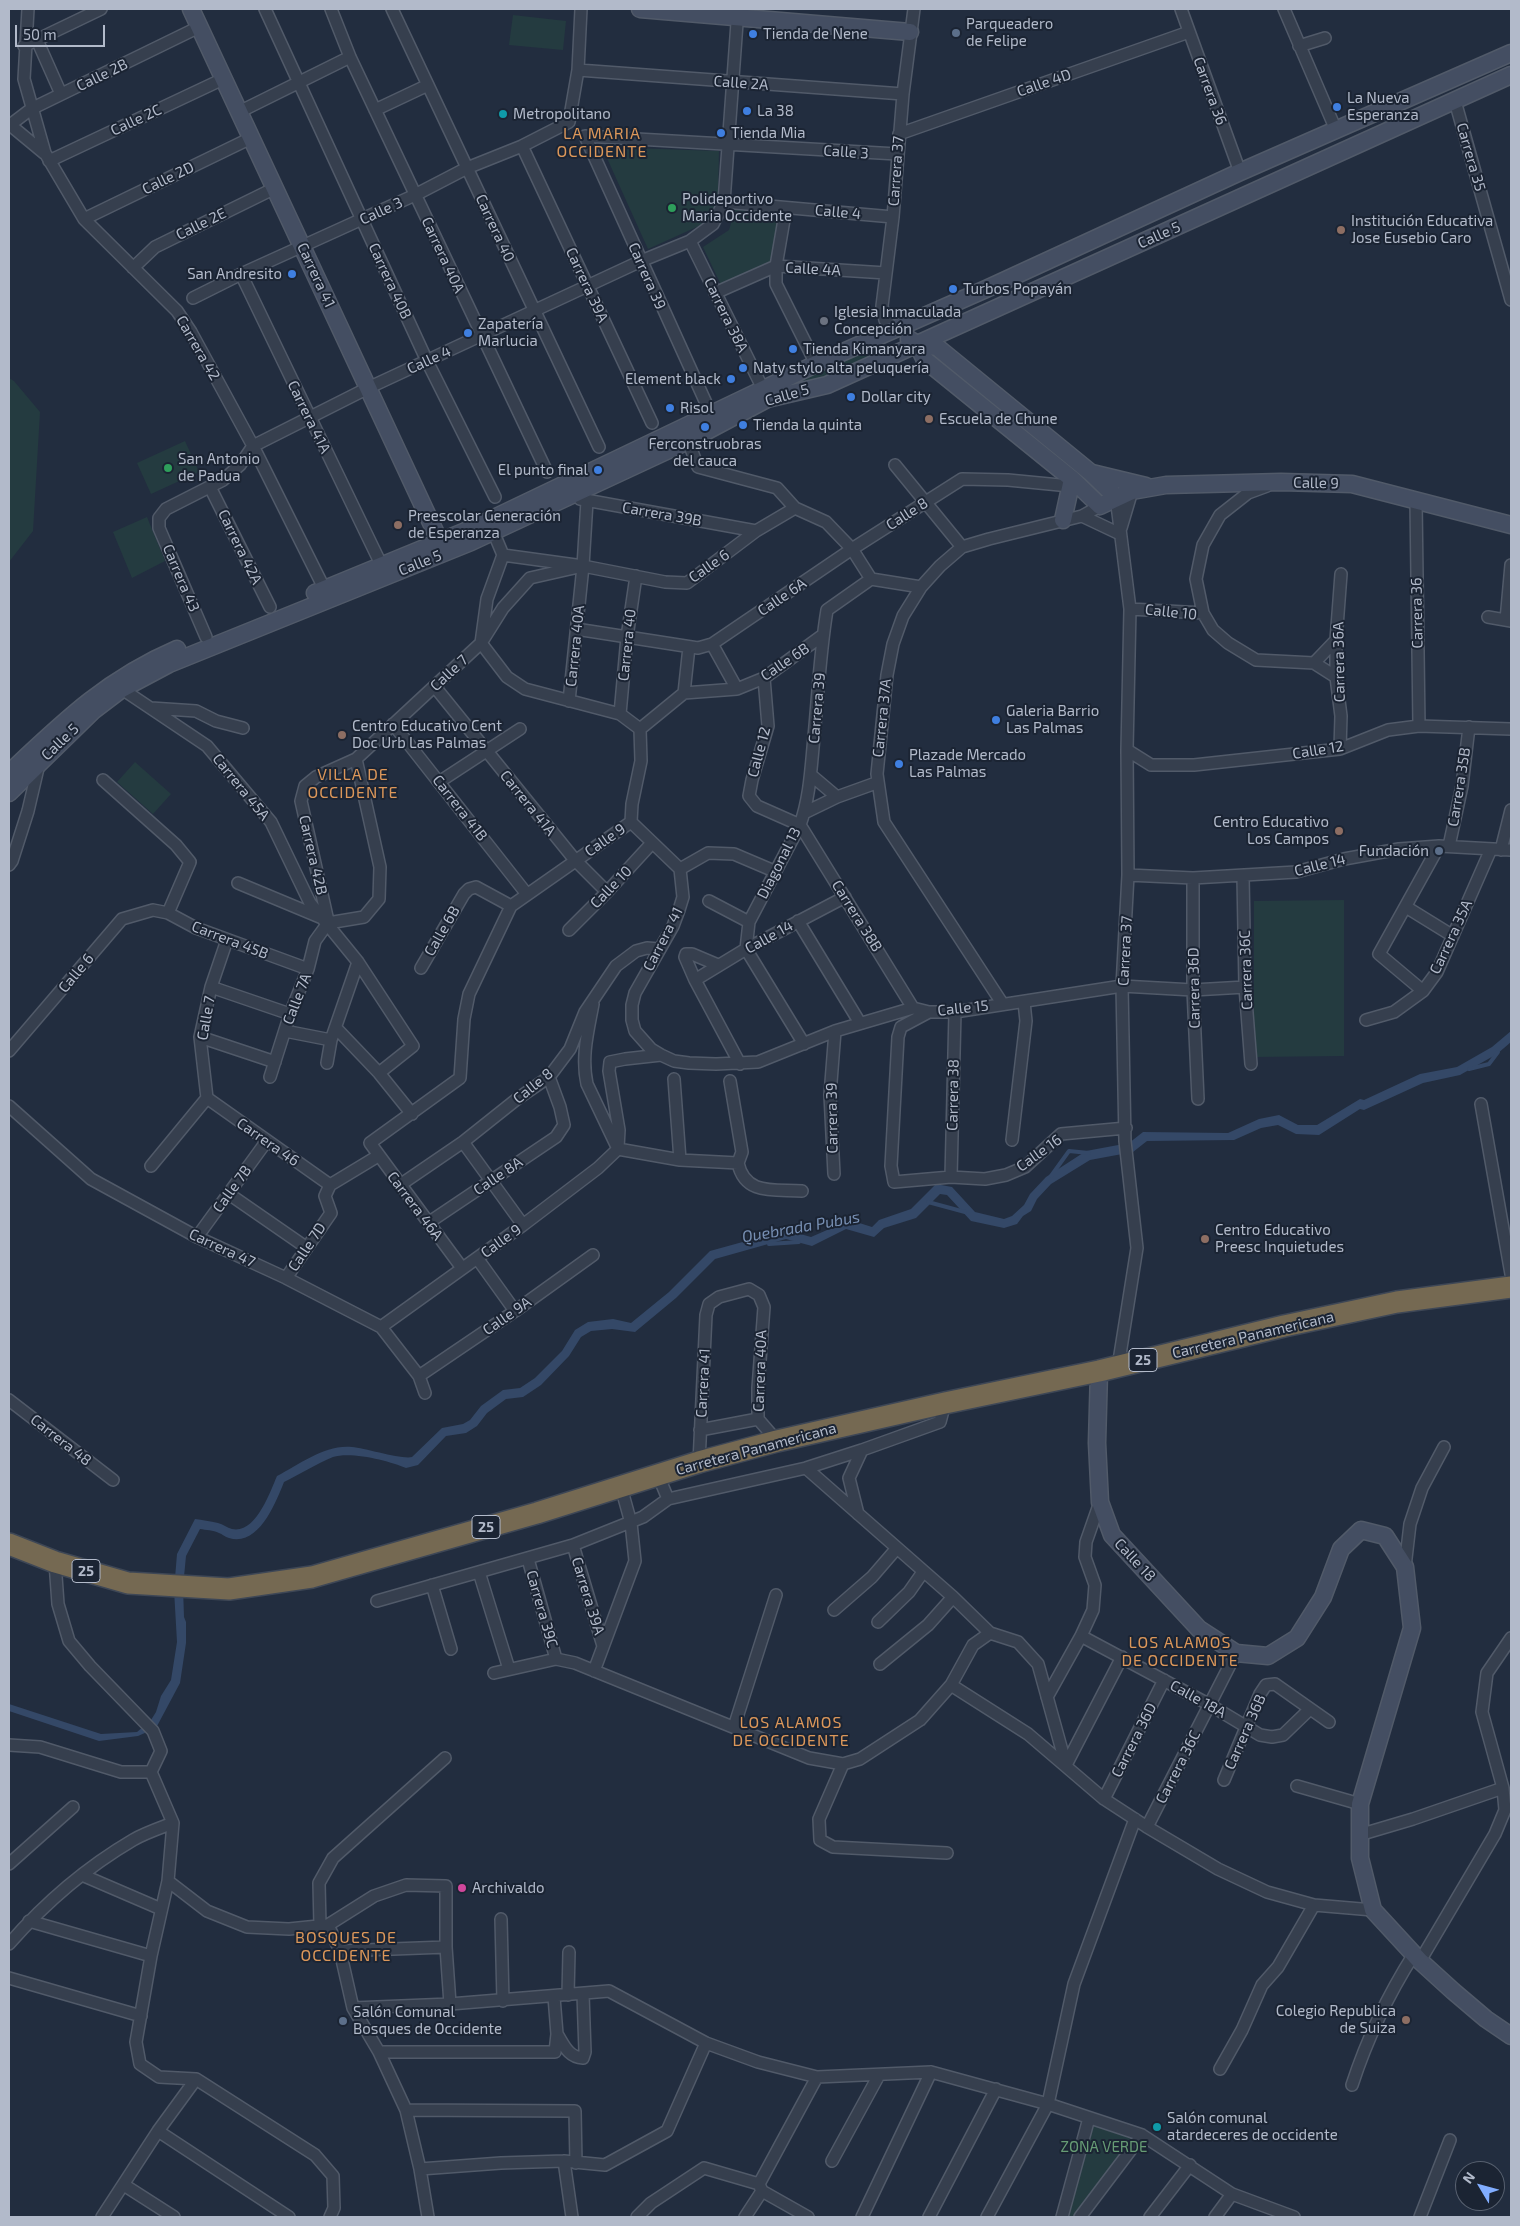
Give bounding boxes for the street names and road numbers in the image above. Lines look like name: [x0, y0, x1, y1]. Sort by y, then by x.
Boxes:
street label: Carrera 36: [1189, 54, 1231, 128]
street label: Calle 2B: [73, 55, 131, 95]
street label: Calle 4D: [1014, 65, 1074, 101]
street label: Calle 2A: [713, 72, 769, 94]
street label: Calle 2C: [108, 100, 164, 140]
street label: Carrera 35: [1453, 121, 1489, 193]
street label: Carrera 37: [885, 135, 907, 207]
street label: Calle 3: [823, 141, 869, 163]
street label: Calle 2D: [139, 158, 197, 198]
street label: Carrera 40: [472, 191, 518, 265]
street label: Calle 3: [357, 193, 405, 229]
street label: Calle 4: [814, 201, 862, 223]
street label: Calle 2E: [173, 204, 229, 244]
street label: Carrera 40A: [418, 214, 468, 296]
street label: Calle 5: [1135, 218, 1183, 252]
street label: Carrera 41: [293, 240, 339, 310]
street label: Carrera 40B: [365, 240, 415, 322]
street label: Carrera 39: [624, 240, 670, 312]
street label: Carrera 39A: [562, 245, 612, 325]
street label: Calle 4A: [785, 259, 841, 279]
street label: Carrera 38A: [700, 275, 752, 355]
street label: Carrera 42: [172, 312, 224, 384]
street label: Calle 4: [404, 342, 454, 378]
street label: Carrera 41A: [284, 378, 334, 456]
street label: Calle 5: [763, 380, 811, 410]
street label: Calle 9: [1293, 474, 1339, 492]
street label: Calle 8: [883, 494, 931, 534]
street label: Carrera 39B: [621, 498, 703, 530]
street label: Carrera 42A: [214, 507, 266, 587]
street label: Carrera 43: [159, 541, 203, 615]
street label: Calle 5: [396, 546, 444, 580]
street label: Calle 6: [685, 546, 733, 586]
street label: Calle 6A: [754, 574, 810, 620]
street label: Carrera 36: [1407, 577, 1427, 649]
street label: Calle 10: [1144, 600, 1198, 624]
street label: Carrera 40A: [562, 604, 588, 688]
street label: Carrera 40: [614, 608, 640, 682]
street label: Carrera 36A: [1329, 622, 1349, 702]
street label: Calle 6B: [757, 639, 813, 685]
street label: Calle 7: [426, 651, 472, 695]
street label: Carrera 39: [805, 672, 829, 744]
street label: Carrera 37A: [869, 678, 895, 758]
street label: Calle 5: [38, 720, 82, 764]
street label: Calle 12: [744, 725, 774, 779]
street label: Calle 12: [1291, 737, 1345, 763]
street label: Carrera 35B: [1444, 746, 1474, 828]
street label: Carrera 45A: [209, 750, 273, 824]
street label: Carrera 41A: [496, 767, 560, 839]
street label: Carrera 41B: [429, 771, 491, 845]
street label: Carrera 42B: [295, 813, 331, 897]
street label: Calle 9: [581, 820, 629, 860]
street label: Diagonal 13: [753, 824, 805, 902]
street label: Calle 14: [1292, 850, 1348, 880]
street label: Calle 10: [586, 862, 636, 912]
street label: Carrera 38B: [828, 877, 886, 955]
street label: Carrera 35A: [1426, 897, 1476, 977]
street label: Calle 6B: [420, 903, 464, 959]
street label: Carrera 41: [639, 904, 687, 974]
street label: Carrera 37: [1114, 915, 1136, 987]
street label: Calle 14: [742, 916, 796, 958]
street label: Carrera 45B: [189, 917, 271, 963]
street label: Carrera 36C: [1236, 930, 1256, 1010]
street label: Carrera 36D: [1184, 947, 1204, 1029]
street label: Calle 6: [54, 950, 98, 996]
street label: Calle 7A: [279, 971, 315, 1027]
street label: Calle 7: [193, 994, 219, 1042]
street label: Calle 15: [937, 996, 989, 1020]
street label: Carrera 38: [943, 1059, 963, 1131]
street label: Calle 8: [509, 1064, 557, 1108]
street label: Carrera 39: [822, 1082, 842, 1154]
street label: Carrera 46: [233, 1114, 303, 1170]
street label: Calle 16: [1013, 1131, 1065, 1175]
street label: Calle 8A: [470, 1153, 526, 1199]
street label: Calle 7B: [209, 1162, 255, 1216]
street label: Carrera 46A: [383, 1168, 447, 1244]
street label: Calle 7D: [284, 1219, 330, 1275]
street label: Calle 9: [477, 1220, 525, 1262]
street label: Carrera 47: [186, 1225, 258, 1271]
street label: Calle 9A: [479, 1293, 535, 1339]
street label: Carretera Panamericana: [1170, 1308, 1336, 1362]
street label: Carrera 40A: [750, 1330, 770, 1412]
street label: Carrera 41: [692, 1348, 714, 1418]
road number: 25: [1129, 1348, 1157, 1372]
street label: Carrera 48: [27, 1411, 95, 1469]
street label: Carretera Panamericana: [674, 1419, 838, 1479]
road number: 25: [472, 1515, 500, 1538]
street label: Calle 18: [1111, 1535, 1159, 1585]
street label: Carrera 39A: [568, 1555, 608, 1637]
road number: 25: [72, 1560, 100, 1582]
street label: Carrera 39C: [522, 1568, 562, 1650]
street label: Calle 18A: [1167, 1676, 1229, 1722]
street label: Carrera 36B: [1220, 1692, 1270, 1772]
street label: Carrera 36D: [1108, 1700, 1160, 1780]
street label: Carrera 36C: [1152, 1727, 1204, 1807]

